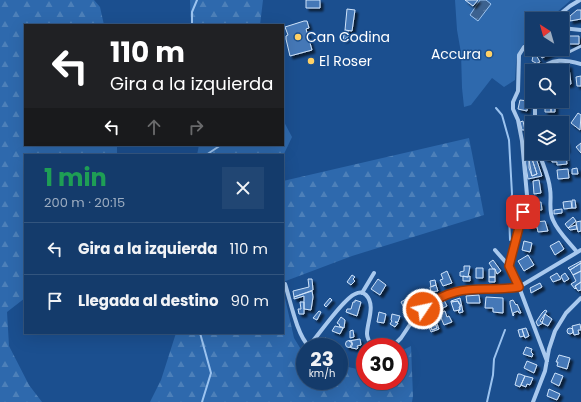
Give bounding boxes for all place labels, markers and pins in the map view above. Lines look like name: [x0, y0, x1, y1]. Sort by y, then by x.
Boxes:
place label: Can Codina: [306, 27, 390, 47]
marker: Can Codina: [293, 32, 303, 42]
place label: Accura: [431, 44, 481, 64]
marker: Accura: [484, 49, 494, 59]
place label: El Roser: [319, 51, 372, 71]
marker: El Roser: [306, 56, 316, 66]
pin: [506, 195, 540, 229]

